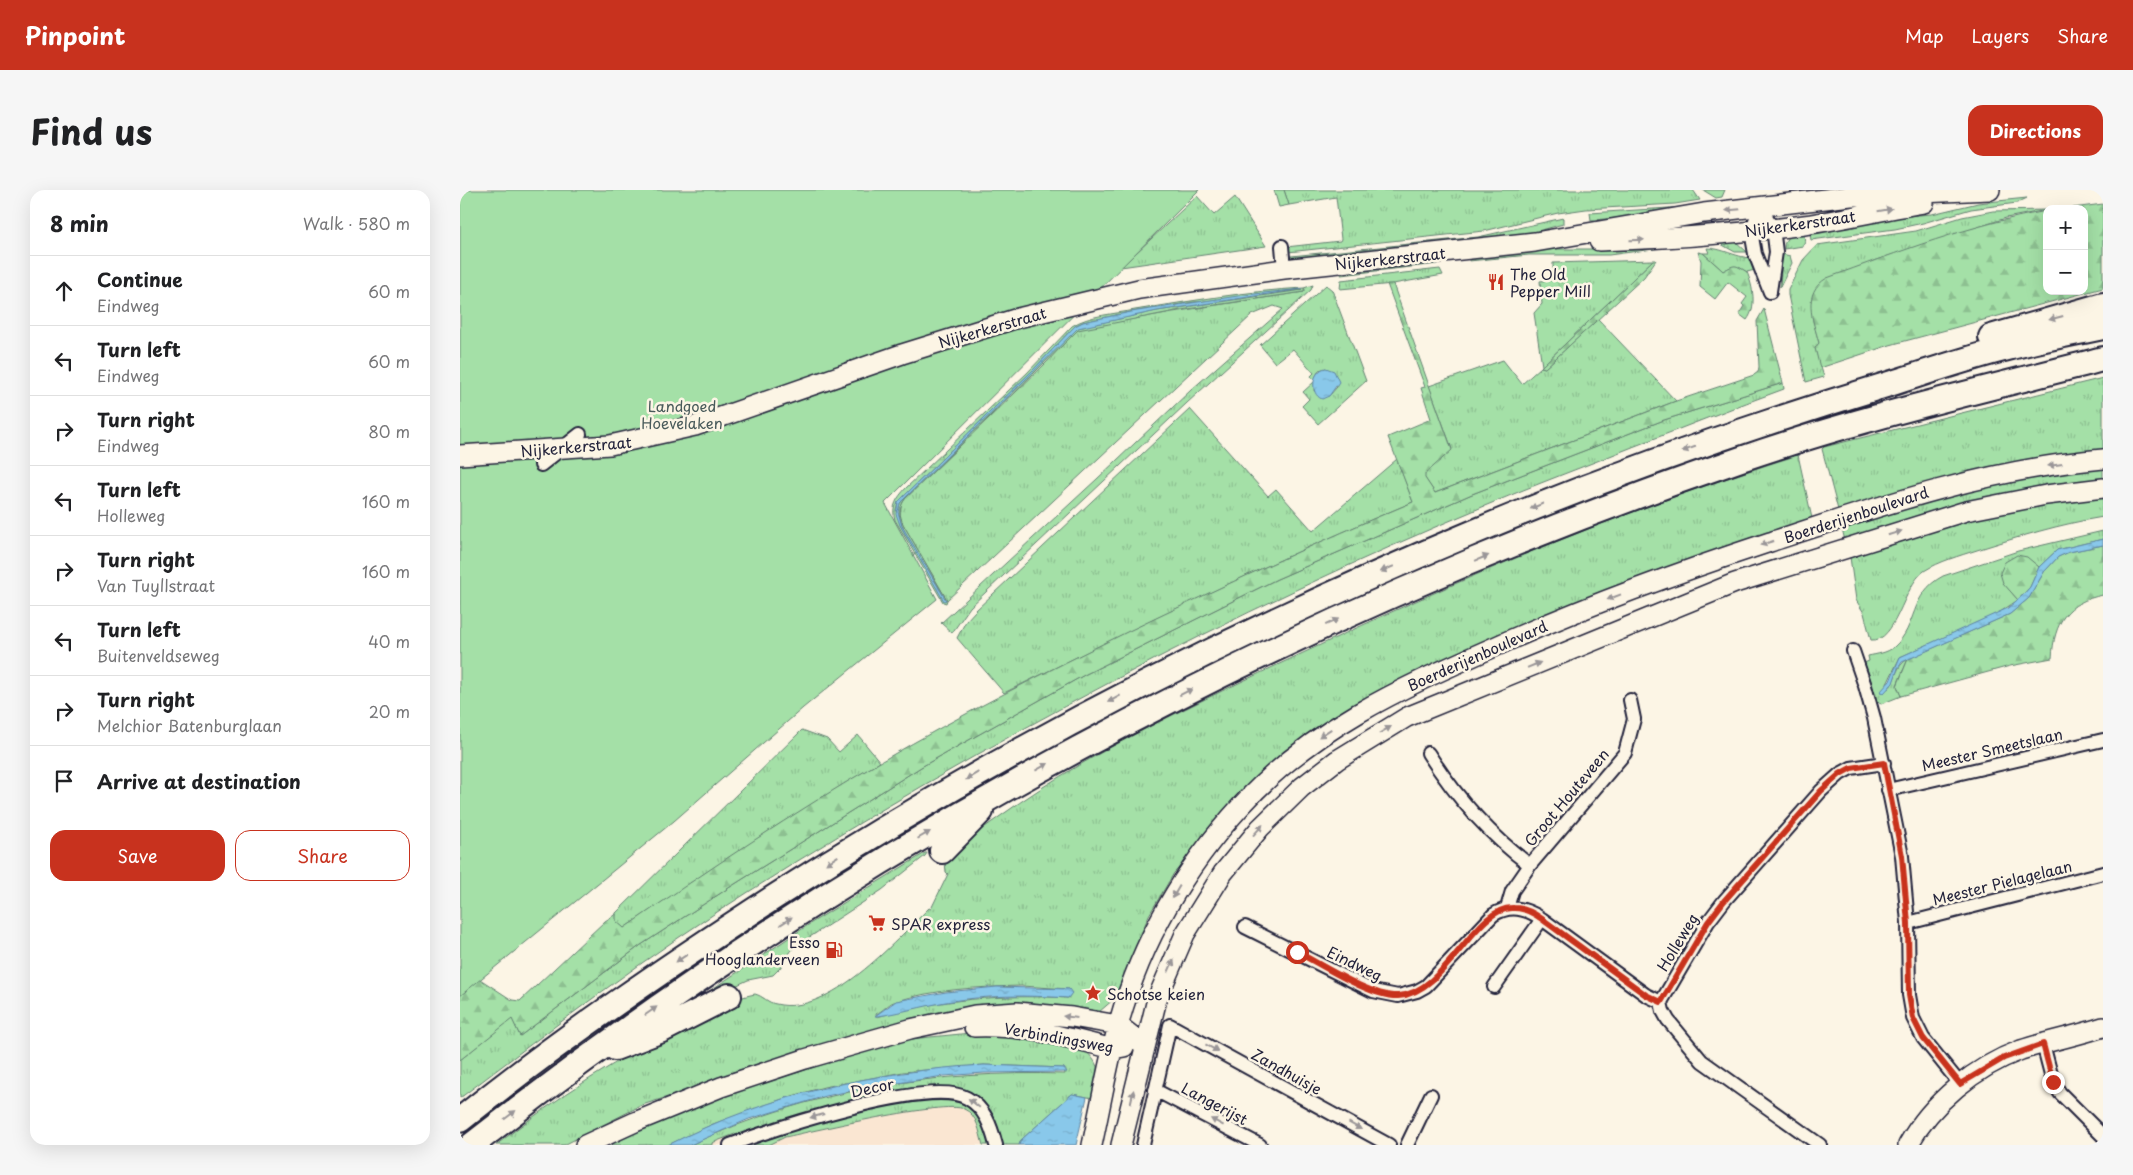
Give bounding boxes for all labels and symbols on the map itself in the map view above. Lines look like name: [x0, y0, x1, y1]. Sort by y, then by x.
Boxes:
street label: Nijkerkerstraat: [1743, 204, 1857, 242]
one-way arrow: [1877, 205, 1893, 213]
one-way arrow: [1724, 207, 1740, 215]
one-way arrow: [1629, 236, 1645, 244]
street label: Nijkerkerstraat: [1333, 241, 1447, 275]
place label: The Old Pepper Mill: [1510, 262, 1591, 302]
restaurant icon: The Old Pepper Mill: [1486, 272, 1506, 292]
street label: Nijkerkerstraat: [935, 301, 1049, 353]
one-way arrow: [2048, 314, 2063, 322]
park label: Landgoed Hoevelaken: [641, 394, 723, 434]
street label: Nijkerkerstraat: [520, 430, 632, 462]
one-way arrow: [1681, 446, 1696, 453]
one-way arrow: [2046, 461, 2062, 469]
street label: Boerderijenboulevard: [1781, 480, 1931, 548]
one-way arrow: [1529, 503, 1544, 510]
one-way arrow: [1887, 528, 1902, 536]
one-way arrow: [1759, 539, 1774, 547]
one-way arrow: [1475, 554, 1490, 562]
one-way arrow: [1380, 565, 1394, 573]
one-way arrow: [1607, 594, 1621, 602]
street label: Boerderijenboulevard: [1403, 614, 1551, 696]
one-way arrow: [1325, 617, 1339, 625]
one-way arrow: [1527, 661, 1542, 669]
one-way arrow: [1179, 688, 1193, 696]
one-way arrow: [1107, 695, 1122, 703]
street label: Meester Smeetslaan: [1919, 722, 2065, 776]
one-way arrow: [1378, 725, 1392, 734]
one-way arrow: [1318, 728, 1332, 738]
street label: Groot Houteveen: [1518, 743, 1614, 851]
one-way arrow: [1035, 763, 1049, 772]
one-way arrow: [965, 772, 978, 781]
one-way arrow: [1252, 824, 1264, 836]
one-way arrow: [918, 831, 931, 840]
street label: Meester Pielagelaan: [1930, 854, 2074, 910]
one-way arrow: [826, 855, 839, 865]
one-way arrow: [1172, 885, 1180, 899]
street label: Holleweg: [1651, 909, 1703, 975]
place label: SPAR express: [891, 912, 990, 935]
supermarket icon: SPAR express: [867, 913, 887, 933]
one-way arrow: [779, 916, 793, 926]
place label: Esso Hooglanderveen: [705, 930, 820, 970]
fuel station icon: Esso Hooglanderveen: [824, 940, 844, 960]
street label: Eindweg: [1324, 940, 1386, 986]
route start: [1286, 941, 1309, 964]
one-way arrow: [675, 953, 688, 963]
one-way arrow: [1167, 959, 1175, 973]
place label: Schotse keien: [1107, 982, 1205, 1005]
place icon: Schotse keien: [1083, 983, 1103, 1003]
one-way arrow: [644, 1006, 657, 1017]
one-way arrow: [1062, 1013, 1078, 1021]
street label: Verbindingsweg: [1002, 1016, 1116, 1058]
street label: Zandhuisje: [1247, 1042, 1327, 1100]
one-way arrow: [1205, 1044, 1220, 1052]
street label: Decor: [848, 1071, 896, 1102]
route end: [2042, 1071, 2065, 1094]
street label: Langerijst: [1178, 1076, 1252, 1130]
one-way arrow: [1128, 1090, 1136, 1105]
one-way arrow: [968, 1098, 981, 1109]
one-way arrow: [503, 1110, 516, 1121]
one-way arrow: [809, 1112, 824, 1120]
one-way arrow: [1210, 1118, 1224, 1126]
one-way arrow: [1348, 1122, 1362, 1131]

